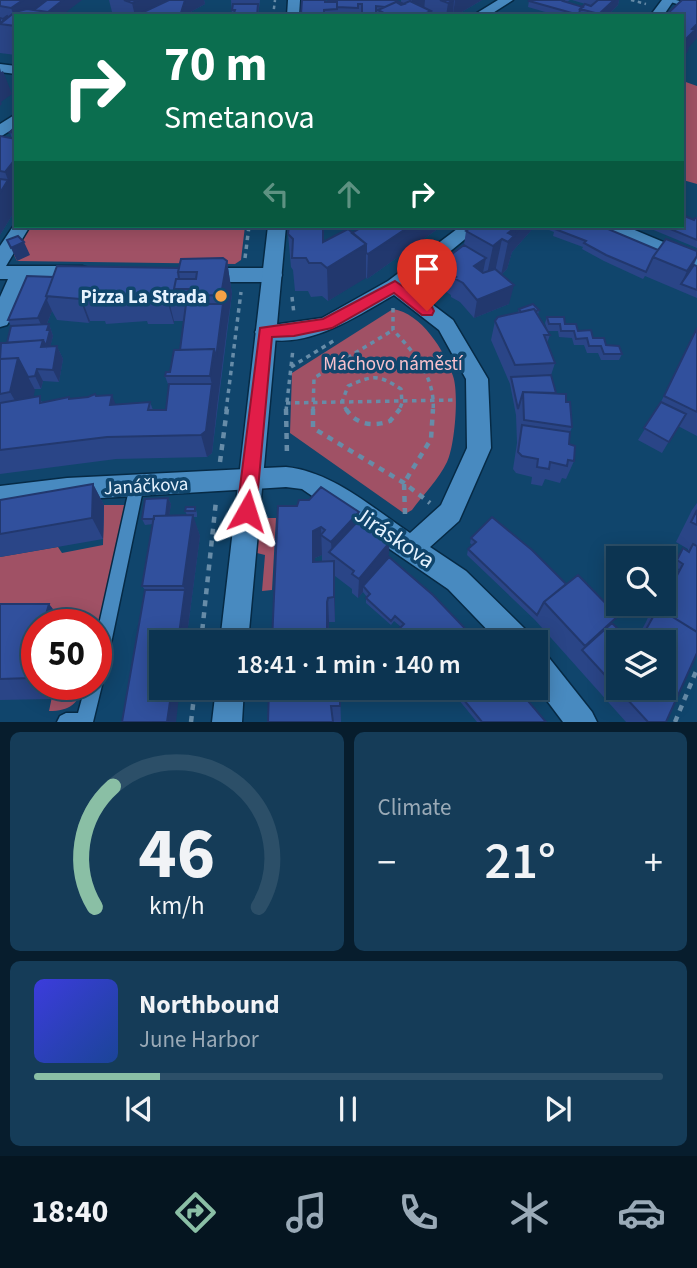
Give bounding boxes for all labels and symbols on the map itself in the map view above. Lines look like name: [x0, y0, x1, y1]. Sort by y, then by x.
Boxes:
pin: [397, 239, 457, 311]
place label: Pizza La Strada: [80, 284, 207, 311]
marker: Pizza La Strada: [213, 288, 229, 304]
park label: Máchovo náměstí: [323, 351, 464, 378]
street label: Janáčkova: [103, 471, 189, 502]
position arrow: [210, 474, 284, 548]
street label: Jiráskova: [348, 498, 441, 576]
speed limit sign: 50: [21, 609, 112, 700]

